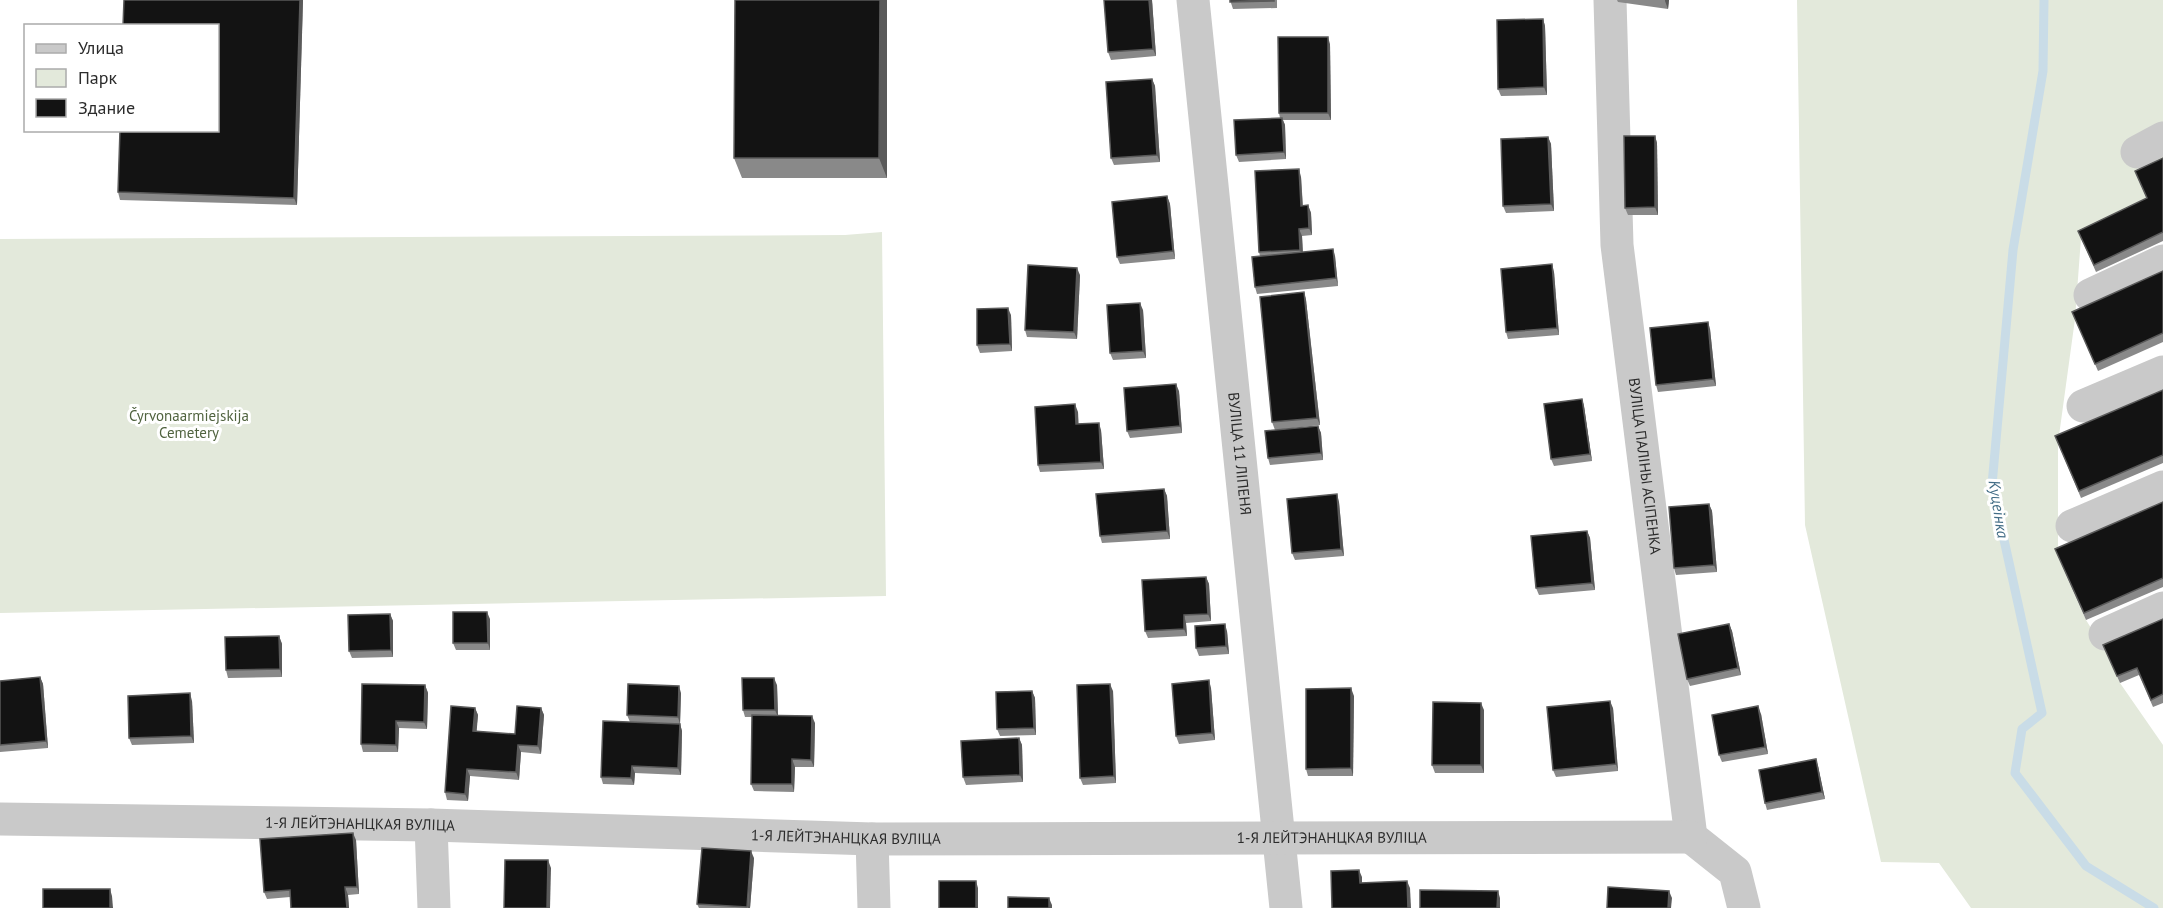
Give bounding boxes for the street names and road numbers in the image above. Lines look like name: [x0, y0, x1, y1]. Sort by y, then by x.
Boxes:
street label: ВУЛІЦА ПАЛІНЫ АСІПЕНКА: [1625, 377, 1666, 556]
street label: ВУЛІЦА 11 ЛІПЕНЯ: [1224, 391, 1256, 516]
street label: 1-Я ЛЕЙТЭНАНЦКАЯ ВУЛІЦА: [265, 813, 455, 835]
street label: 1-Я ЛЕЙТЭНАНЦКАЯ ВУЛІЦА: [751, 825, 941, 848]
street label: 1-Я ЛЕЙТЭНАНЦКАЯ ВУЛІЦА: [1237, 828, 1427, 847]

